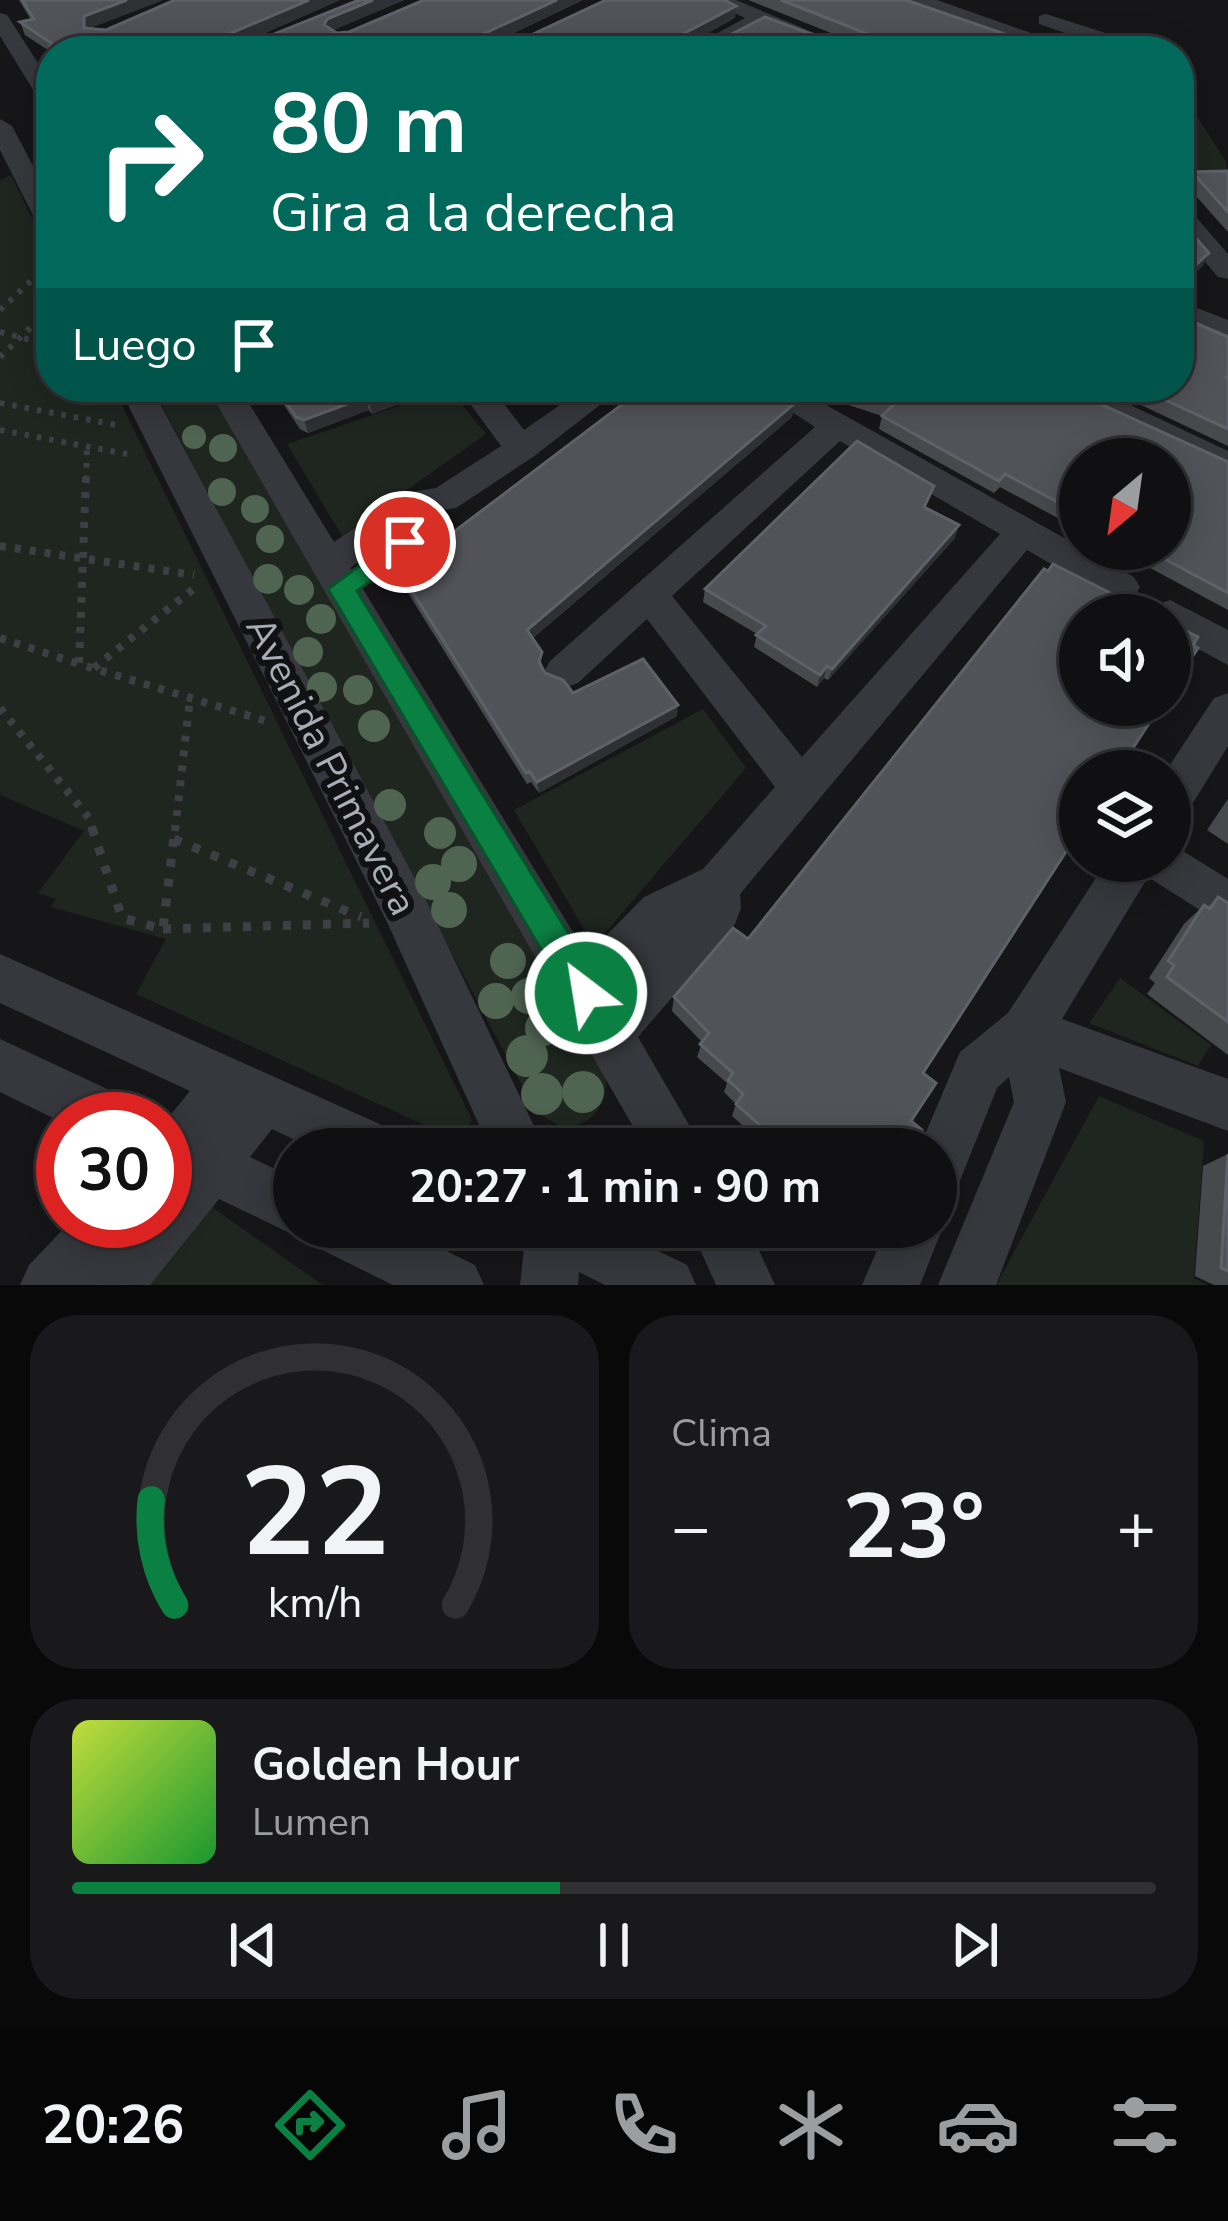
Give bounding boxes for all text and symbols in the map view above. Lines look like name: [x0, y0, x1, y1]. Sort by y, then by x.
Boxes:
text: 80 m: [270, 67, 467, 182]
icon: right: [72, 84, 228, 240]
text: Gira a la derecha: [270, 176, 677, 250]
icon: arrive: [221, 312, 287, 378]
text: Luego: [72, 315, 197, 376]
north arrow: [1059, 438, 1191, 570]
map controls: [1059, 438, 1191, 882]
pin: [354, 491, 456, 593]
icon: arrive: [372, 509, 438, 575]
button: sound: [1059, 594, 1191, 726]
street label: Avenida Primavera: [233, 608, 429, 924]
button: layers: [1059, 750, 1191, 882]
position arrow: [523, 930, 649, 1056]
speed limit sign: 30: [36, 1092, 192, 1248]
text: 20:27 · 1 min · 90 m: [409, 1157, 821, 1218]
text: Clima: [671, 1407, 772, 1460]
text: 22: [240, 1428, 389, 1598]
text: 23°: [842, 1466, 985, 1589]
text: −: [671, 1483, 711, 1573]
text: +: [1116, 1483, 1156, 1573]
text: km/h: [267, 1574, 362, 1632]
text: Golden Hour: [252, 1735, 519, 1796]
text: Lumen: [252, 1796, 371, 1849]
icon: previous: [220, 1912, 286, 1978]
icon: pause: [581, 1912, 647, 1978]
icon: next: [942, 1912, 1008, 1978]
icon: directions: [268, 2083, 352, 2167]
icon: music: [435, 2083, 519, 2167]
icon: phone: [602, 2083, 686, 2167]
icon: climate: [769, 2083, 853, 2167]
icon: car: [936, 2083, 1020, 2167]
icon: filters: [1103, 2083, 1187, 2167]
text: 20:26: [42, 2088, 185, 2162]

